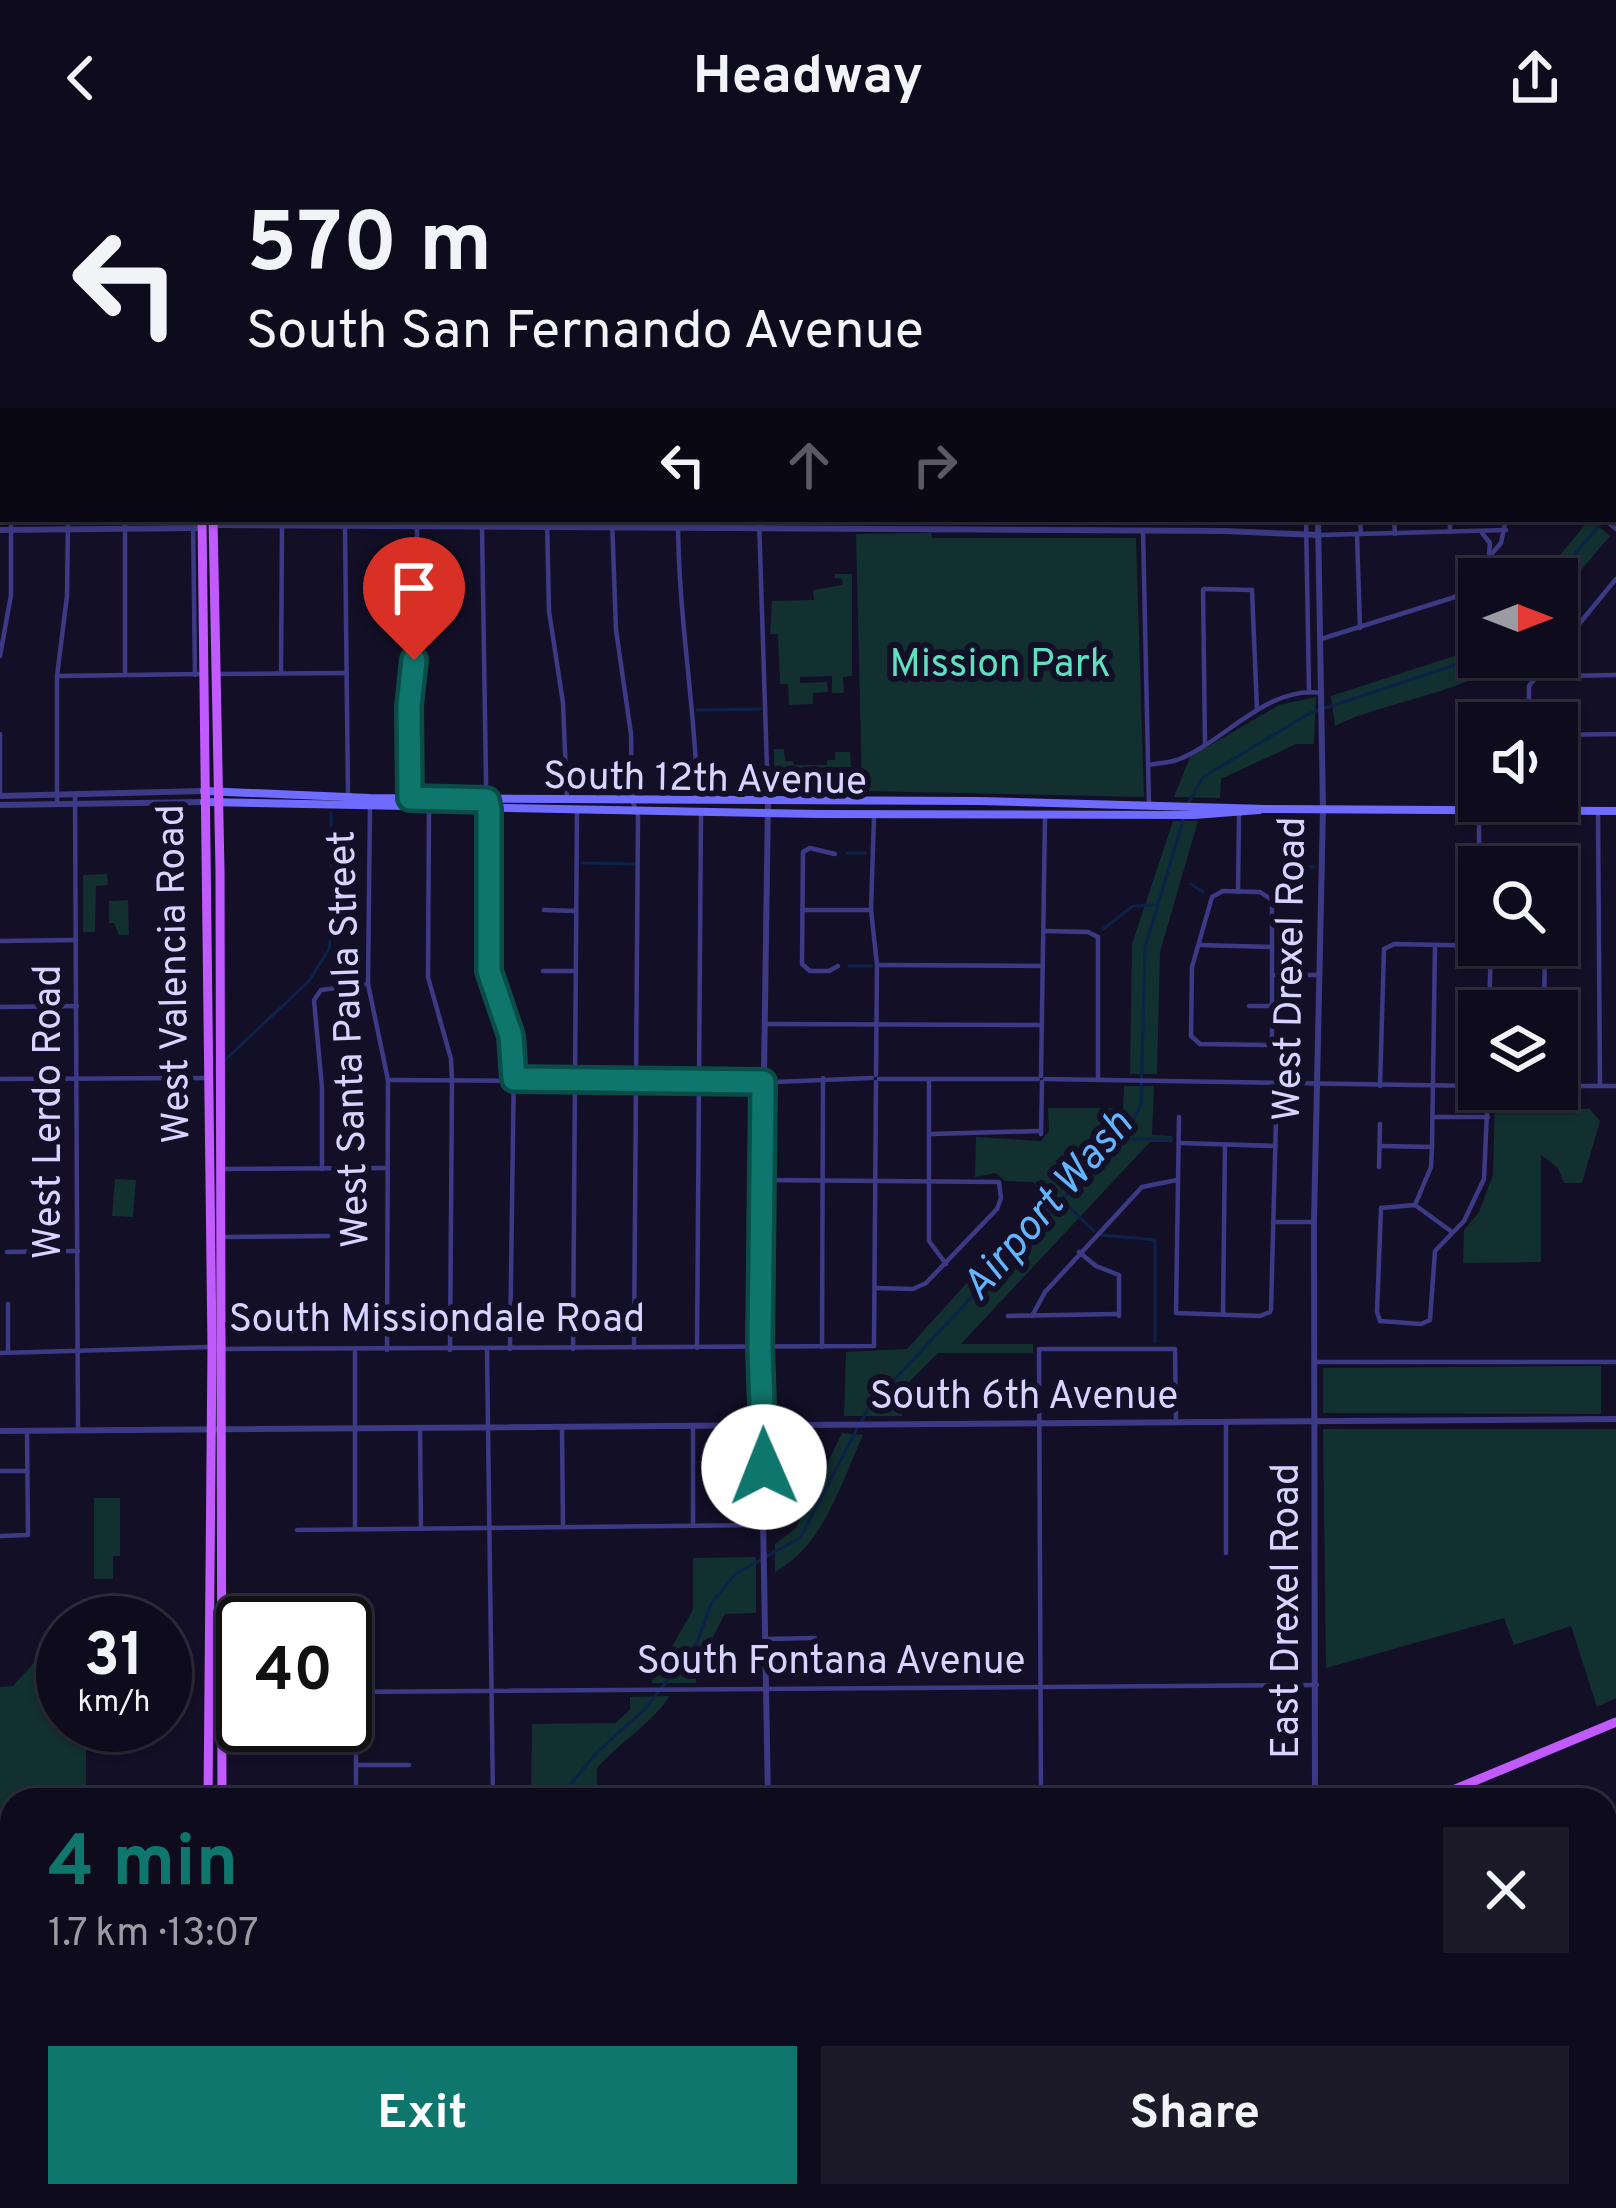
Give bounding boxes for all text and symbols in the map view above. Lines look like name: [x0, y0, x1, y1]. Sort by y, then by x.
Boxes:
text: Headway: [693, 44, 923, 113]
icon: back: [48, 45, 114, 111]
icon: share: [1502, 45, 1568, 111]
text: 570 m: [246, 195, 492, 301]
icon: left: [48, 204, 204, 360]
text: South San Fernando Avenue: [246, 299, 924, 368]
icon: left: [650, 432, 716, 498]
icon: ahead: [776, 432, 842, 498]
icon: right: [902, 432, 968, 498]
pin: [363, 537, 465, 660]
icon: arrive: [381, 555, 447, 621]
north arrow: [1458, 558, 1578, 678]
map controls: [1458, 558, 1578, 1110]
park label: Mission Park: [890, 642, 1110, 691]
button: sound: [1458, 702, 1578, 822]
street label: South 12th Avenue: [543, 754, 867, 808]
street label: West Valencia Road: [149, 804, 203, 1144]
street label: West Drexel Road: [1265, 816, 1319, 1122]
street label: West Santa Paula Street: [319, 829, 383, 1249]
button: search: [1458, 846, 1578, 966]
street label: West Lerdo Road: [26, 965, 75, 1259]
button: layers: [1458, 990, 1578, 1110]
water label: Airport Wash: [952, 1101, 1146, 1313]
street label: South Missiondale Road: [229, 1297, 645, 1346]
street label: South 6th Avenue: [870, 1374, 1178, 1423]
position arrow: [701, 1404, 827, 1530]
street label: East Drexel Road: [1264, 1463, 1313, 1759]
speed limit sign: 40: [216, 1596, 372, 1752]
text: 31: [84, 1621, 144, 1697]
street label: South Fontana Avenue: [636, 1639, 1026, 1688]
text: km/h: [78, 1685, 150, 1722]
text: 4 min: [48, 1820, 238, 1912]
button: close: [1443, 1827, 1569, 1953]
text: 1.7 km · 13:07: [48, 1911, 259, 1960]
button: Exit: [48, 2046, 797, 2184]
button: Share: [821, 2046, 1569, 2184]

